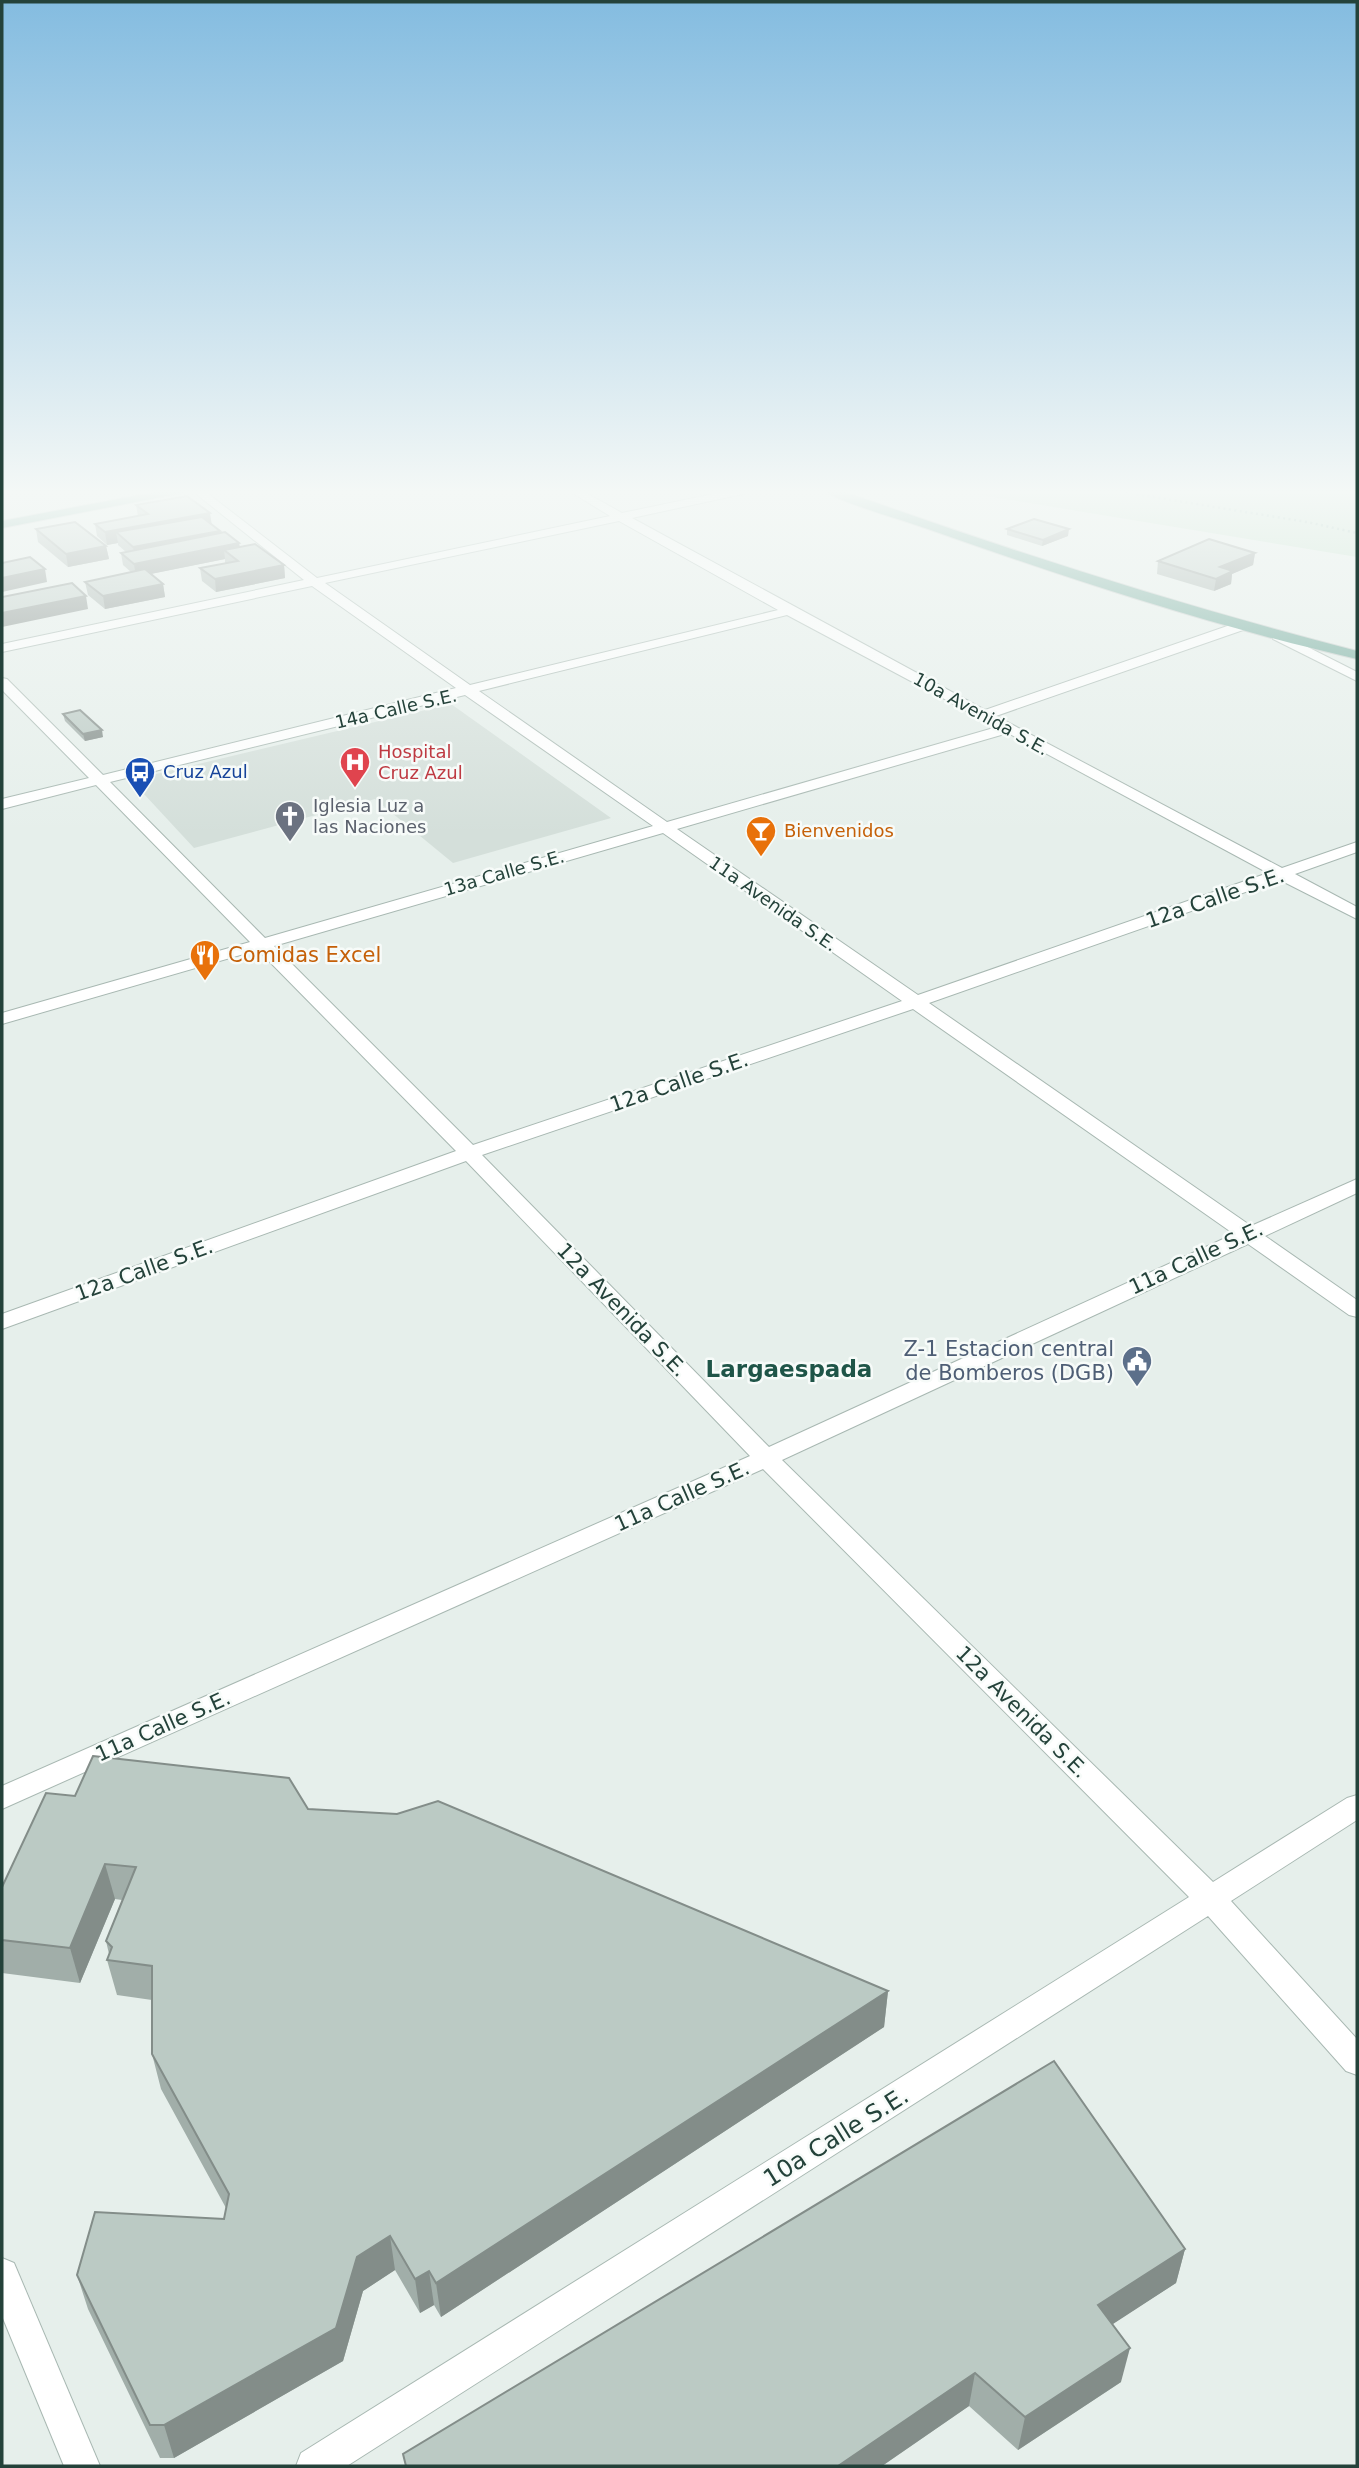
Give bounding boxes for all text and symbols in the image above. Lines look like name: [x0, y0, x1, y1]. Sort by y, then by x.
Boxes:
street label: 10a Avenida S.E.: [910, 668, 1053, 759]
street label: 14a Calle S.E.: [333, 684, 459, 733]
place label: Hospital Cruz Azul: [378, 741, 463, 783]
hospital icon: Hospital Cruz Azul: [338, 745, 372, 789]
bus stop icon: Cruz Azul: [123, 755, 157, 799]
place label: Cruz Azul: [163, 761, 248, 782]
place label: Iglesia Luz a las Naciones: [313, 795, 426, 837]
church icon: Iglesia Luz a las Naciones: [273, 799, 307, 843]
bar icon: Bienvenidos: [744, 814, 778, 858]
place label: Bienvenidos: [784, 820, 894, 841]
street label: 13a Calle S.E.: [441, 845, 566, 900]
street label: 11a Avenida S.E.: [705, 852, 841, 956]
street label: 12a Calle S.E.: [1143, 863, 1287, 933]
restaurant icon: Comidas Excel: [188, 938, 222, 982]
place label: Comidas Excel: [228, 943, 381, 967]
street label: 12a Calle S.E.: [607, 1047, 751, 1117]
street label: 11a Calle S.E.: [1125, 1216, 1267, 1300]
street label: 12a Calle S.E.: [72, 1234, 216, 1306]
street label: 12a Avenida S.E.: [552, 1238, 692, 1382]
place label: Z-1 Estacion central de Bomberos (DGB): [903, 1337, 1114, 1385]
public building icon: Z-1 Estacion central de Bomberos (DGB): [1120, 1344, 1154, 1388]
district label: Largaespada: [706, 1356, 872, 1382]
street label: 11a Calle S.E.: [611, 1456, 753, 1536]
street label: 12a Avenida S.E.: [951, 1641, 1093, 1783]
street label: 11a Calle S.E.: [92, 1686, 234, 1766]
street label: 10a Calle S.E.: [758, 2081, 914, 2193]

